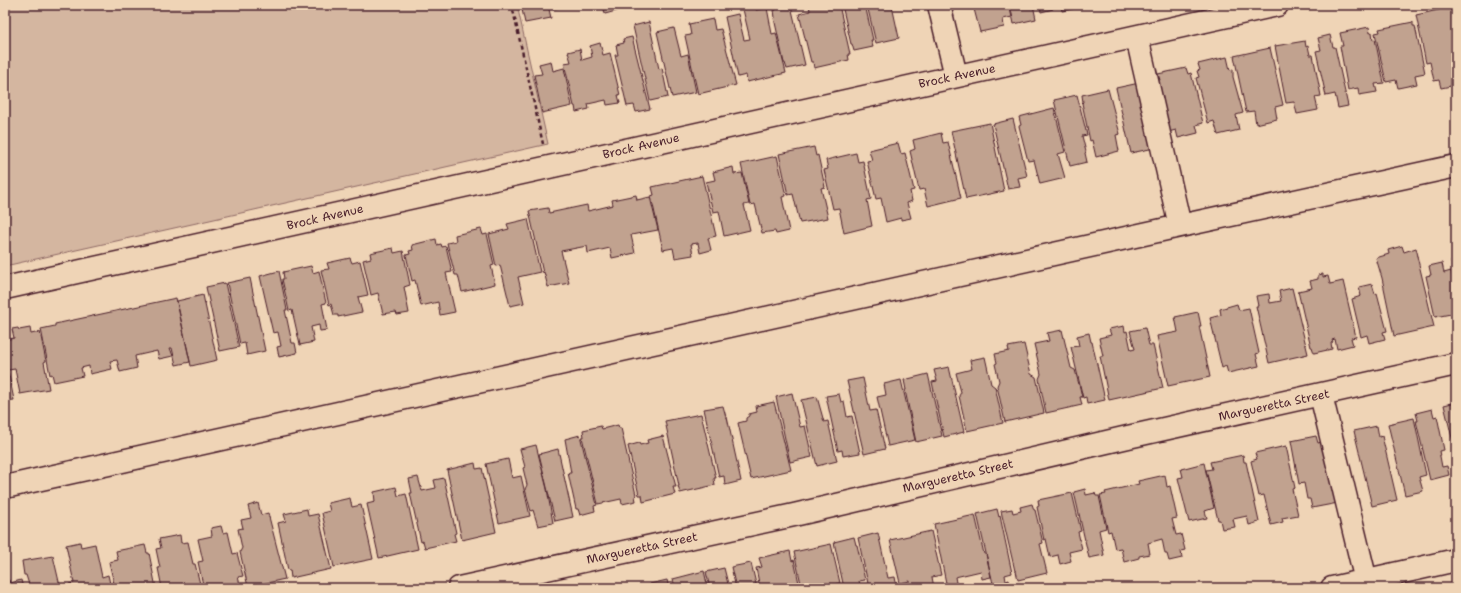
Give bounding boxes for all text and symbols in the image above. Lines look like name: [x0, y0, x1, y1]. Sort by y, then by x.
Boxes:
street label: Brock Avenue: [917, 60, 997, 92]
street label: Brock Avenue: [601, 129, 681, 163]
street label: Brock Avenue: [285, 200, 365, 234]
street label: Margueretta Street: [1217, 385, 1331, 425]
street label: Margueretta Street: [901, 455, 1015, 497]
street label: Margueretta Street: [585, 528, 699, 568]

